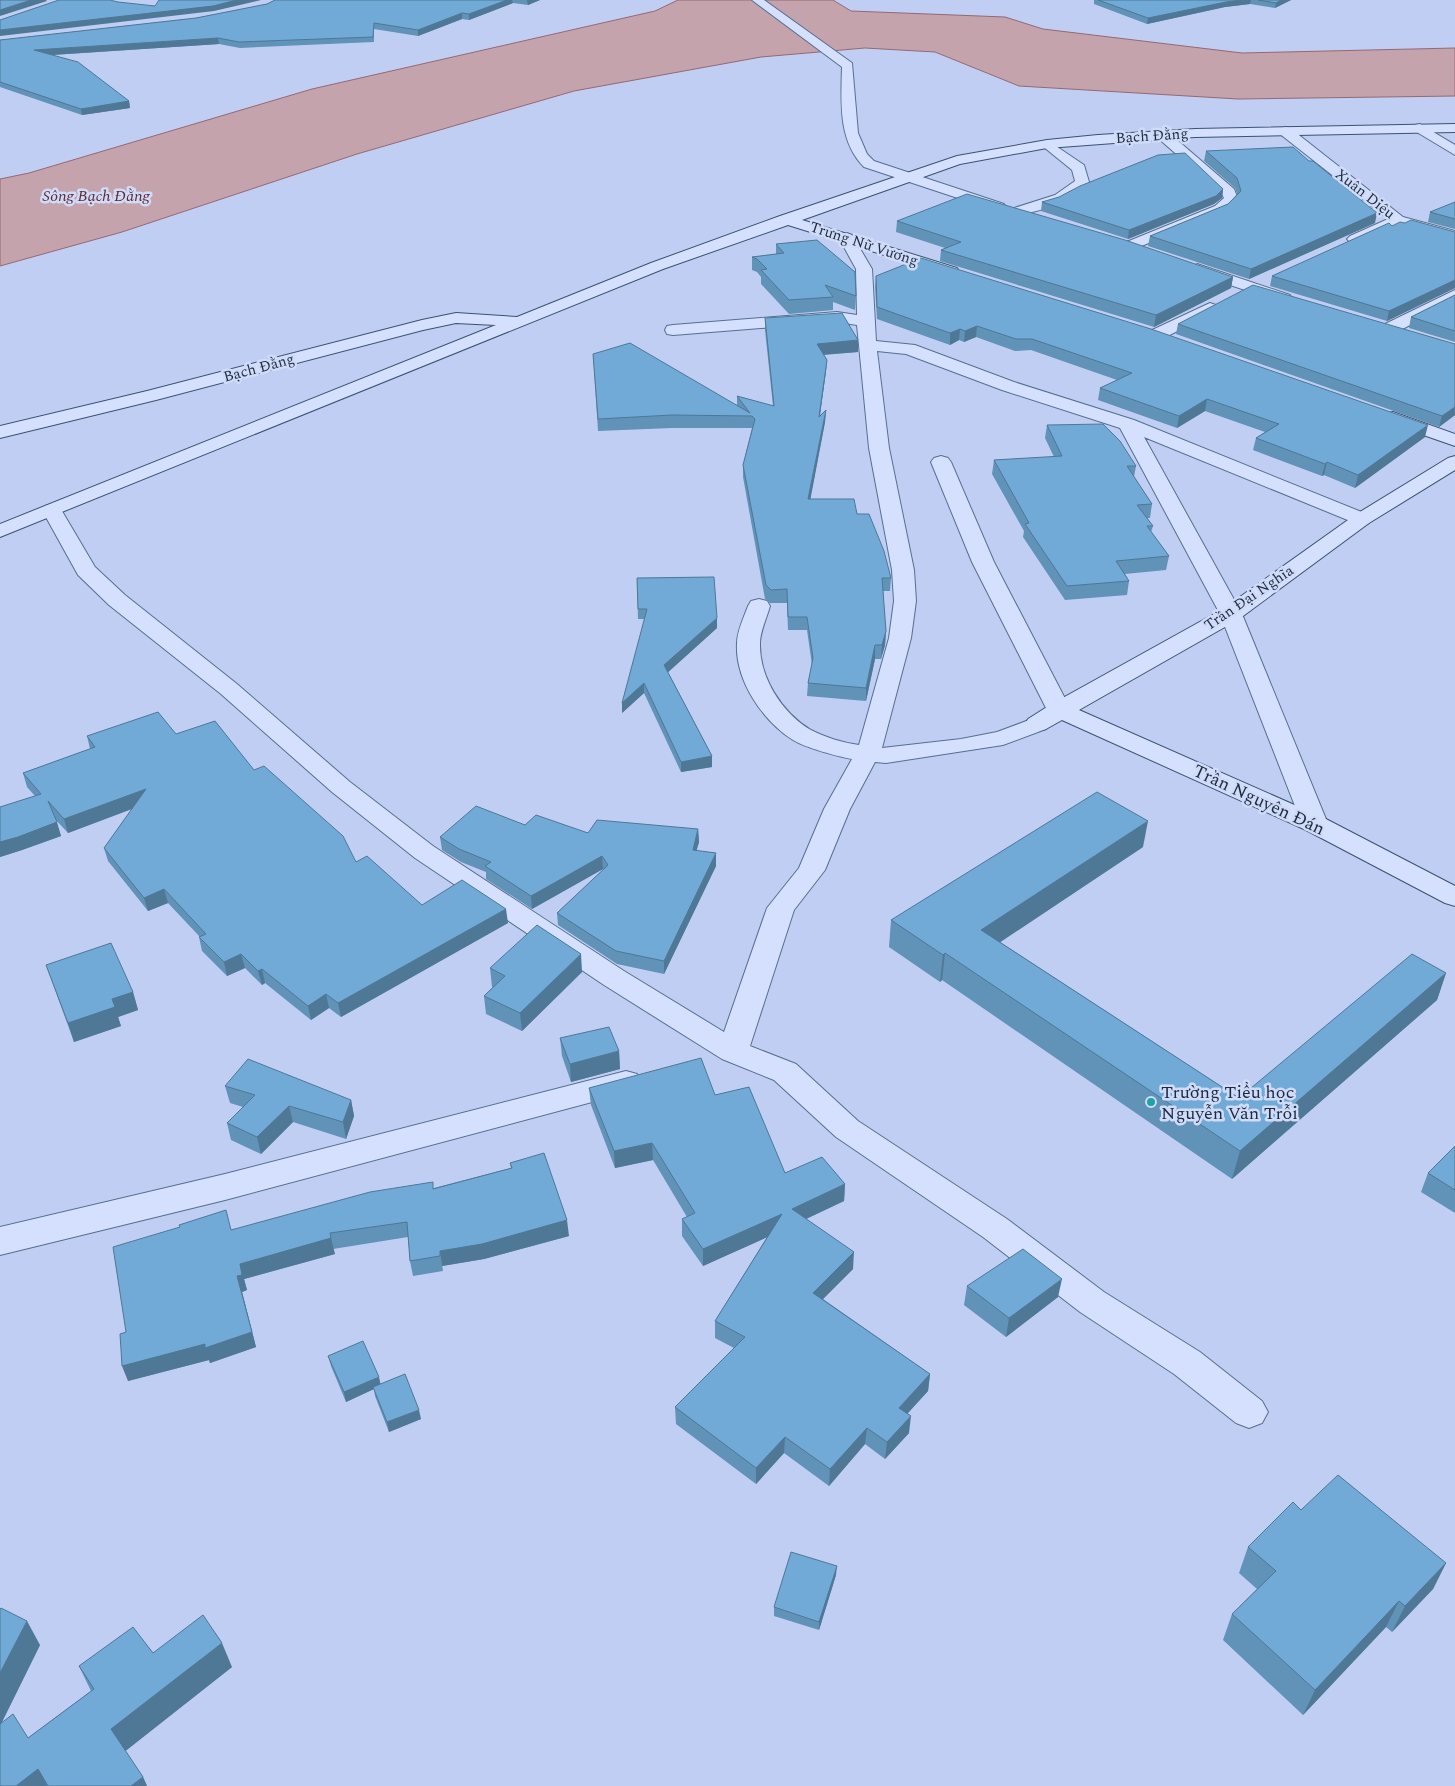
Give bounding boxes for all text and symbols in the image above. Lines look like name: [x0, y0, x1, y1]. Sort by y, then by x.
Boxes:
street label: Bạch Đằng: [1115, 122, 1189, 150]
street label: Xuân Diệu: [1330, 163, 1400, 225]
water label: Sông Bạch Đằng: [42, 184, 150, 208]
street label: Trưng Nữ Vương: [807, 216, 921, 272]
street label: Bạch Đằng: [221, 347, 297, 389]
street label: Trần Đại Nghĩa: [1200, 559, 1299, 637]
street label: Trần Nguyên Đán: [1189, 758, 1329, 842]
place label: Trường Tiểu học Nguyễn Văn Trỗi: [1161, 1079, 1298, 1127]
marker: Trường Tiểu học Nguyễn Văn Trỗi: [1145, 1096, 1157, 1108]

